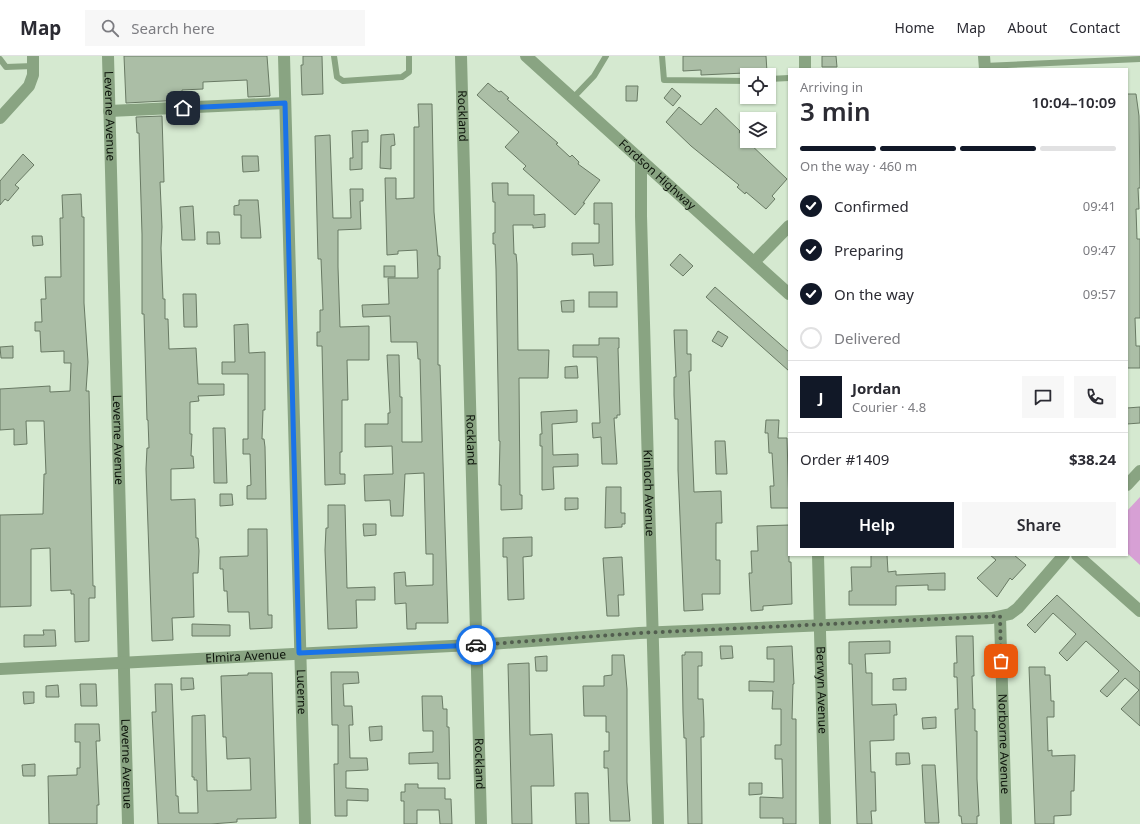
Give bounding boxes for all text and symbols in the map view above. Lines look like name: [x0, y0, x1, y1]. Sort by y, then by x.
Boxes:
search box: [85, 10, 365, 46]
text: Map: [20, 15, 61, 41]
icon: search: [99, 17, 121, 39]
text: Search here: [131, 18, 215, 38]
text: Home: [895, 18, 934, 37]
text: Map: [956, 18, 986, 37]
text: About: [1008, 18, 1047, 37]
text: Contact: [1069, 18, 1120, 37]
map controls: [740, 68, 776, 148]
button: locate: [740, 68, 776, 104]
street label: Leverne Avenue: [100, 71, 120, 161]
text: Arriving in: [800, 78, 863, 96]
street label: Rockland: [454, 90, 472, 142]
pin: [166, 91, 200, 125]
text: 10:04–10:09: [1032, 92, 1116, 112]
text: 3 min: [800, 93, 871, 129]
icon: home: [172, 97, 194, 119]
button: layers: [740, 112, 776, 148]
street label: Fordson Highway: [615, 135, 700, 214]
text: On the way · 460 m: [800, 157, 917, 175]
icon: check: [800, 195, 822, 217]
text: Confirmed: [834, 196, 909, 216]
text: 09:41: [1083, 197, 1116, 215]
icon: check: [800, 239, 822, 261]
text: Preparing: [834, 240, 904, 260]
text: 09:47: [1083, 241, 1116, 259]
icon: check: [800, 283, 822, 305]
text: On the way: [834, 284, 914, 304]
text: 09:57: [1083, 285, 1116, 303]
text: Delivered: [834, 328, 901, 348]
button: chat: [1022, 376, 1064, 418]
button: phone: [1074, 376, 1116, 418]
text: Jordan: [852, 378, 901, 398]
text: J: [819, 387, 823, 407]
street label: Leverne Avenue: [109, 395, 128, 485]
text: Courier · 4.8: [852, 398, 926, 416]
street label: Rockland: [462, 414, 481, 466]
street label: Kinloch Avenue: [640, 449, 659, 537]
text: Order #1409: [800, 449, 889, 469]
text: $38.24: [1069, 449, 1116, 469]
button: Help: [800, 502, 954, 548]
button: Share: [962, 502, 1116, 548]
courier: [456, 625, 496, 665]
icon: car: [465, 634, 487, 656]
pin: [984, 644, 1018, 678]
street label: Elmira Avenue: [205, 645, 287, 667]
street label: Berwyn Avenue: [812, 646, 832, 734]
icon: bag: [990, 650, 1012, 672]
street label: Lucerne: [293, 669, 311, 715]
street label: Norborne Avenue: [994, 693, 1014, 795]
street label: Leverne Avenue: [117, 718, 137, 809]
street label: Rockland: [471, 738, 489, 790]

